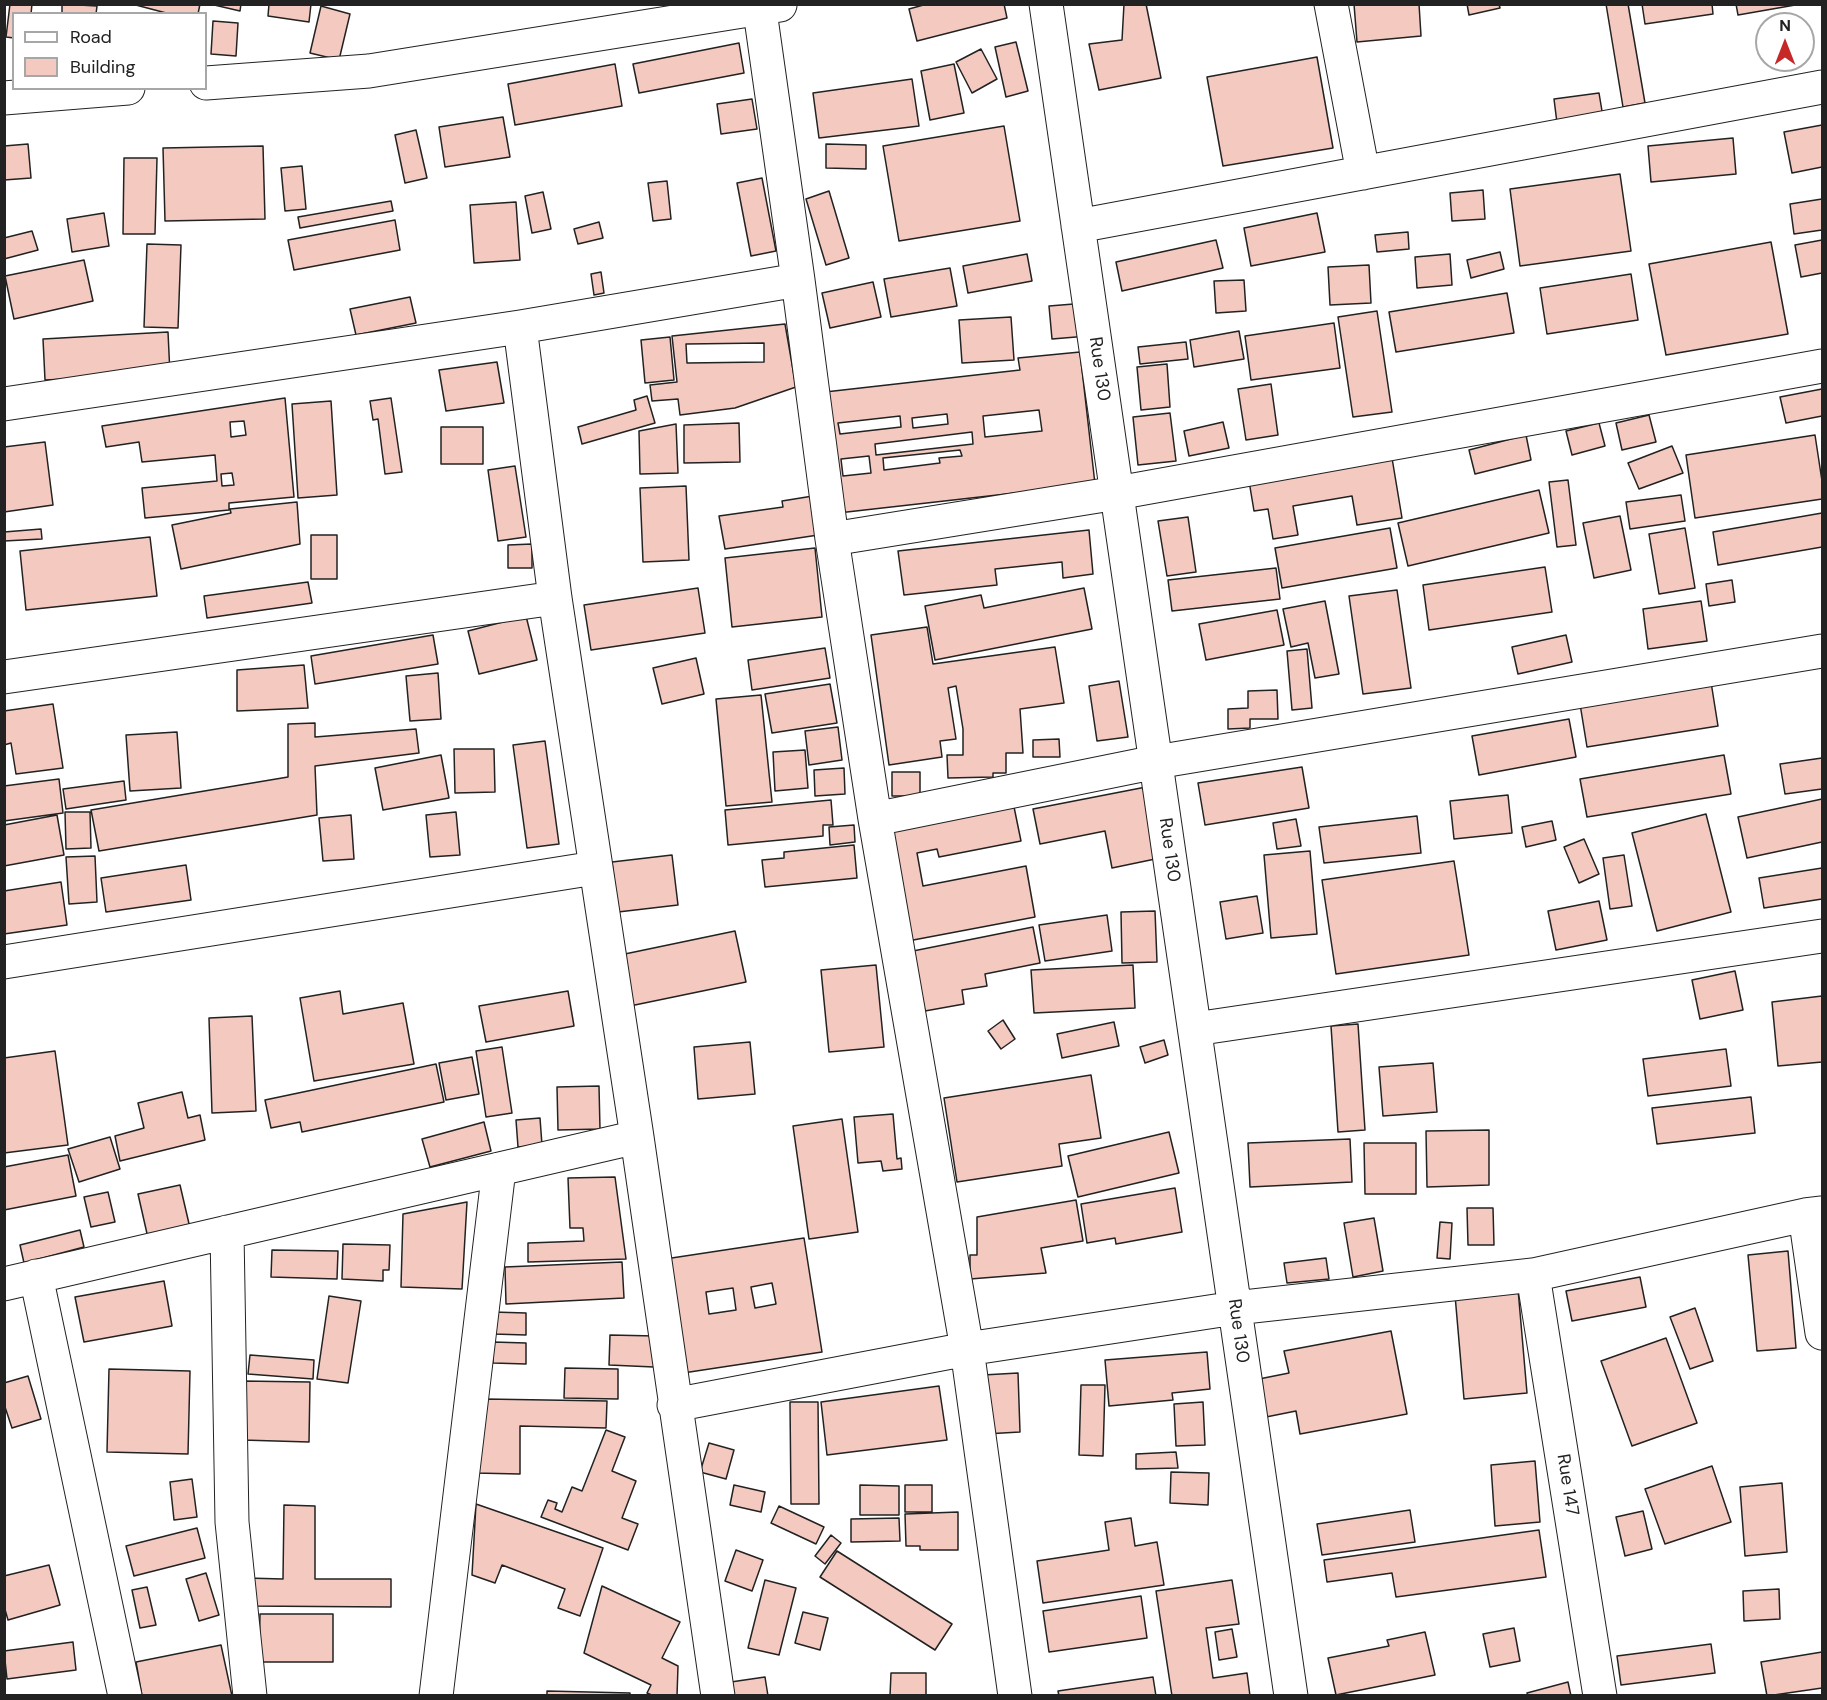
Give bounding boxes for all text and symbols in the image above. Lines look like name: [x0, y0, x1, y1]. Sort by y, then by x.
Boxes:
legend: [12, 12, 207, 90]
north arrow: [1755, 12, 1815, 72]
text: N: [1779, 15, 1791, 36]
text: Road: [70, 25, 112, 49]
text: Building: [70, 55, 135, 79]
street label: Rue 130: [1084, 336, 1114, 402]
street label: Rue 130: [1154, 817, 1184, 883]
street label: Rue 130: [1223, 1298, 1253, 1364]
street label: Rue 147: [1551, 1453, 1583, 1517]

